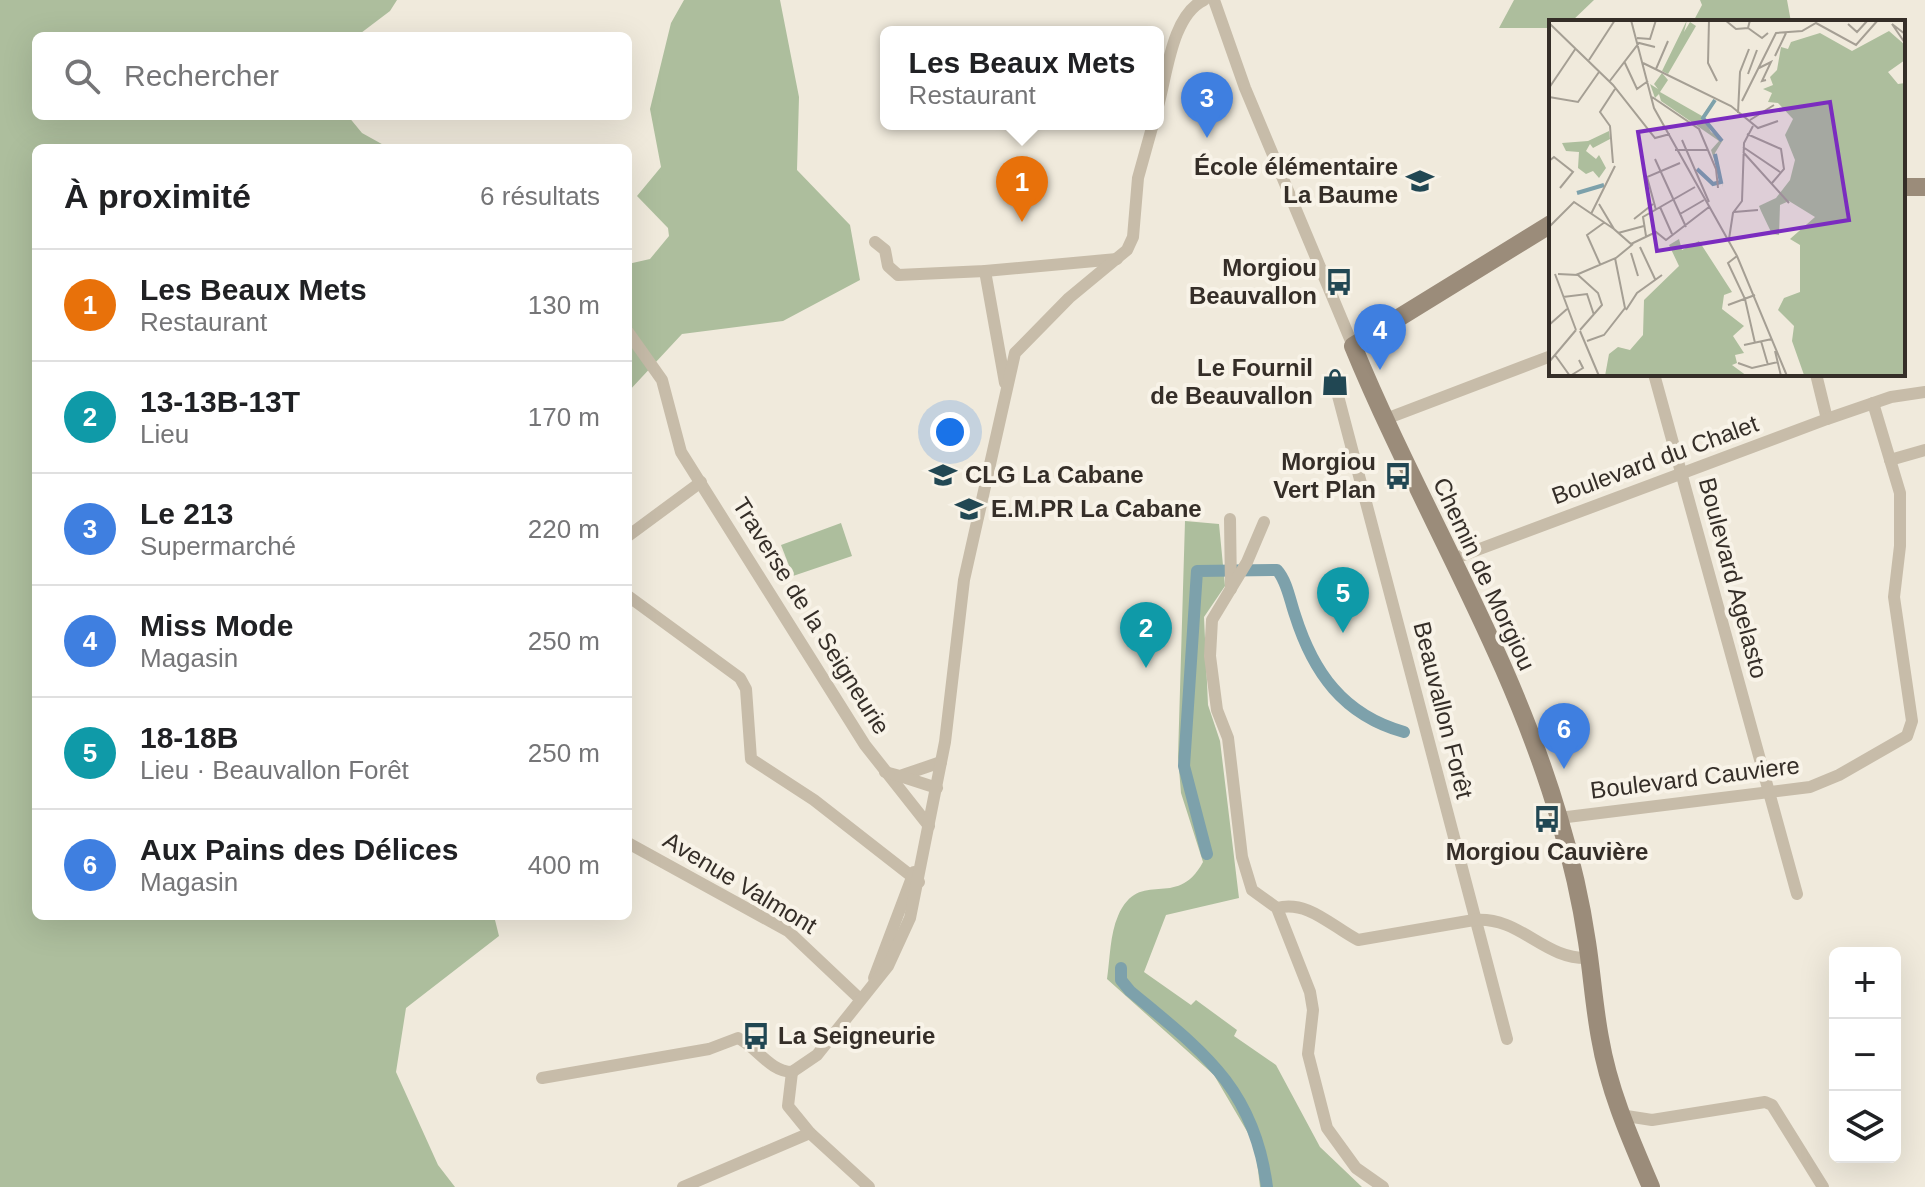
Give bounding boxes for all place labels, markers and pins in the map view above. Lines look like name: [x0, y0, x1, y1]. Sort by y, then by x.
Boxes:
pin: 3: [1181, 72, 1233, 138]
place label: École élémentaire La Baume: [1194, 153, 1398, 208]
pin: 1: [996, 156, 1048, 222]
school or university icon: École élémentaire La Baume: [1405, 166, 1435, 196]
place label: Morgiou Beauvallon: [1189, 254, 1317, 309]
bus stop icon: Morgiou Beauvallon: [1324, 267, 1354, 297]
pin: 4: [1354, 304, 1406, 370]
place label: Le Fournil de Beauvallon: [1150, 354, 1313, 409]
shop icon: Le Fournil de Beauvallon: [1320, 367, 1350, 397]
place label: Morgiou Vert Plan: [1273, 448, 1376, 503]
school or university icon: CLG La Cabane: [928, 460, 958, 490]
place label: CLG La Cabane: [965, 461, 1144, 488]
bus stop icon: Morgiou Vert Plan: [1383, 461, 1413, 491]
school or university icon: E.M.PR La Cabane: [954, 494, 984, 524]
place label: E.M.PR La Cabane: [991, 495, 1202, 522]
pin: 5: [1317, 567, 1369, 633]
pin: 2: [1120, 602, 1172, 668]
pin: 6: [1538, 703, 1590, 769]
bus stop icon: Morgiou Cauvière: [1532, 804, 1562, 834]
place label: Morgiou Cauvière: [1446, 838, 1648, 865]
bus stop icon: La Seigneurie: [741, 1021, 771, 1051]
place label: La Seigneurie: [778, 1022, 935, 1049]

